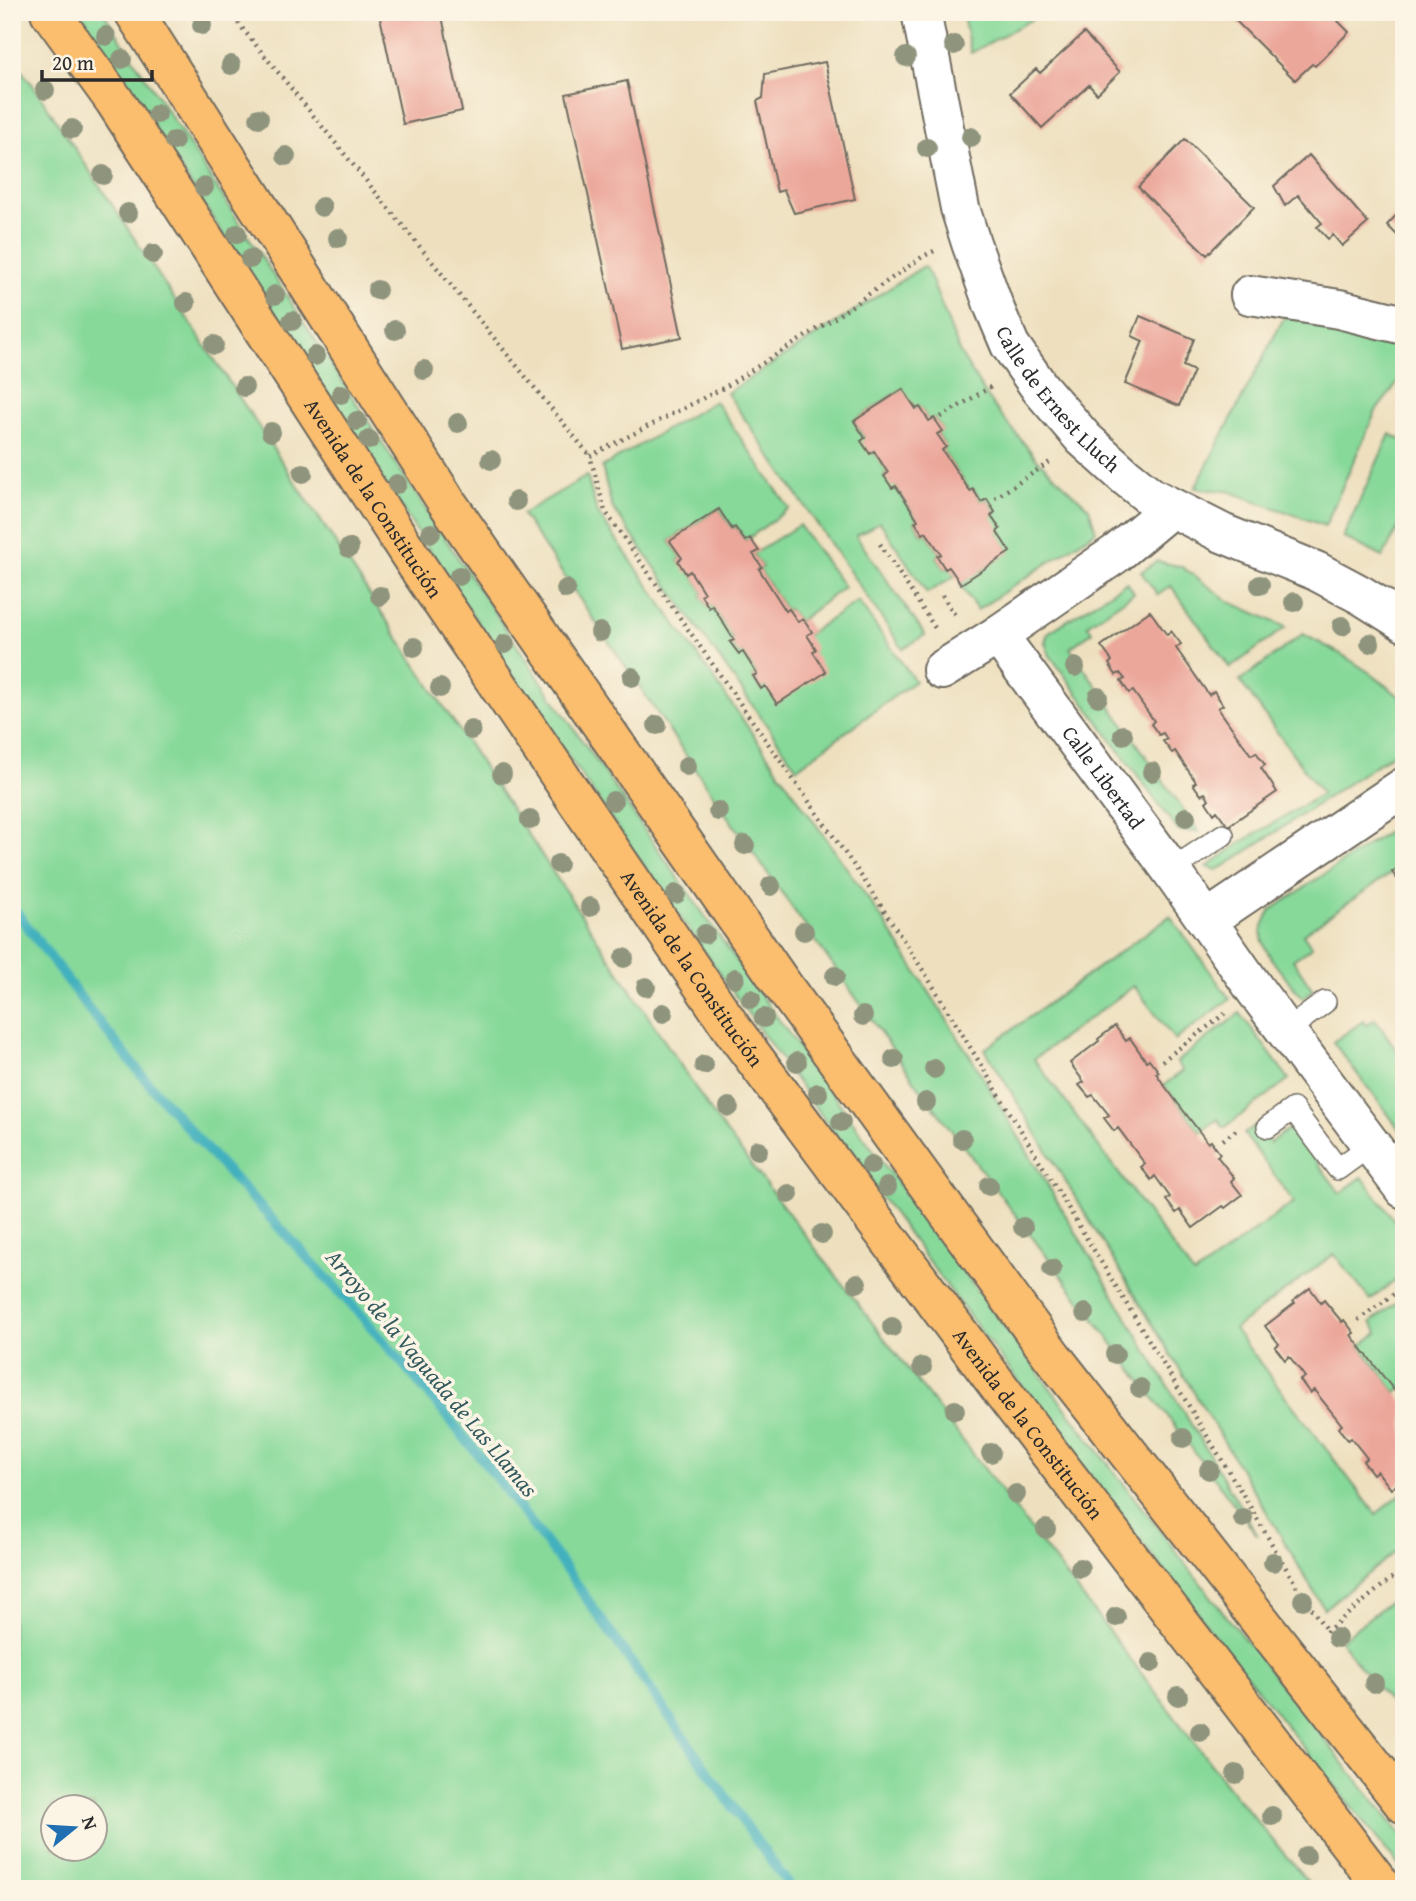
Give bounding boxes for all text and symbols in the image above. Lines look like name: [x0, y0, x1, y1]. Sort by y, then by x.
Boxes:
scale bar: [42, 38, 152, 82]
text: 20 m: [52, 47, 94, 78]
street label: Calle de Ernest Lluch: [989, 321, 1127, 480]
street label: Avenida de la Constitución: [297, 392, 451, 604]
street label: Calle Libertad: [1055, 719, 1152, 836]
street label: Avenida de la Constitución: [613, 863, 771, 1073]
water label: Arroyo de la Vaguada de Las Llamas: [318, 1241, 547, 1504]
street label: Avenida de la Constitución: [945, 1321, 1111, 1526]
north arrow: [38, 1792, 108, 1862]
text: N: [75, 1812, 106, 1833]

